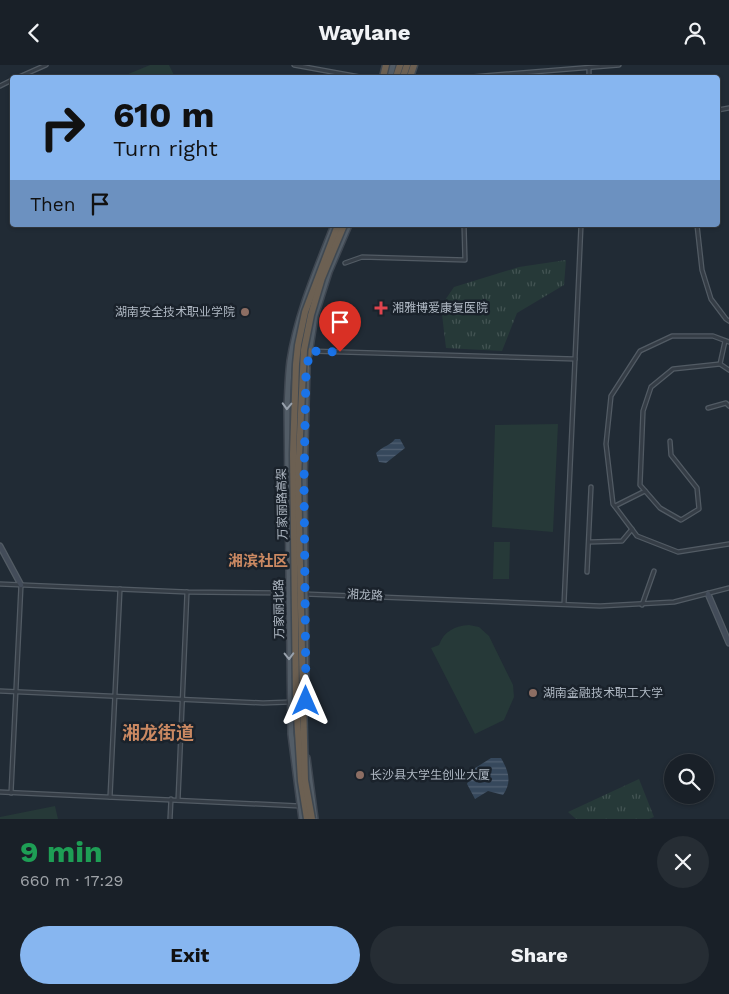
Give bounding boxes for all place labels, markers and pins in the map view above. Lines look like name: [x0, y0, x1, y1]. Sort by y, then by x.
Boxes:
pin: [319, 301, 361, 352]
marker: 湘雅博爱康复医院: [374, 301, 388, 315]
place label: 湘雅博爱康复医院: [392, 301, 488, 315]
place label: 湖南安全技术职业学院: [115, 305, 235, 319]
marker: 湖南安全技术职业学院: [239, 306, 251, 318]
place label: 湖南金融技术职工大学: [543, 686, 663, 700]
marker: 湖南金融技术职工大学: [527, 687, 539, 699]
place label: 长沙县大学生创业大厦: [370, 768, 490, 782]
marker: 长沙县大学生创业大厦: [354, 769, 366, 781]

